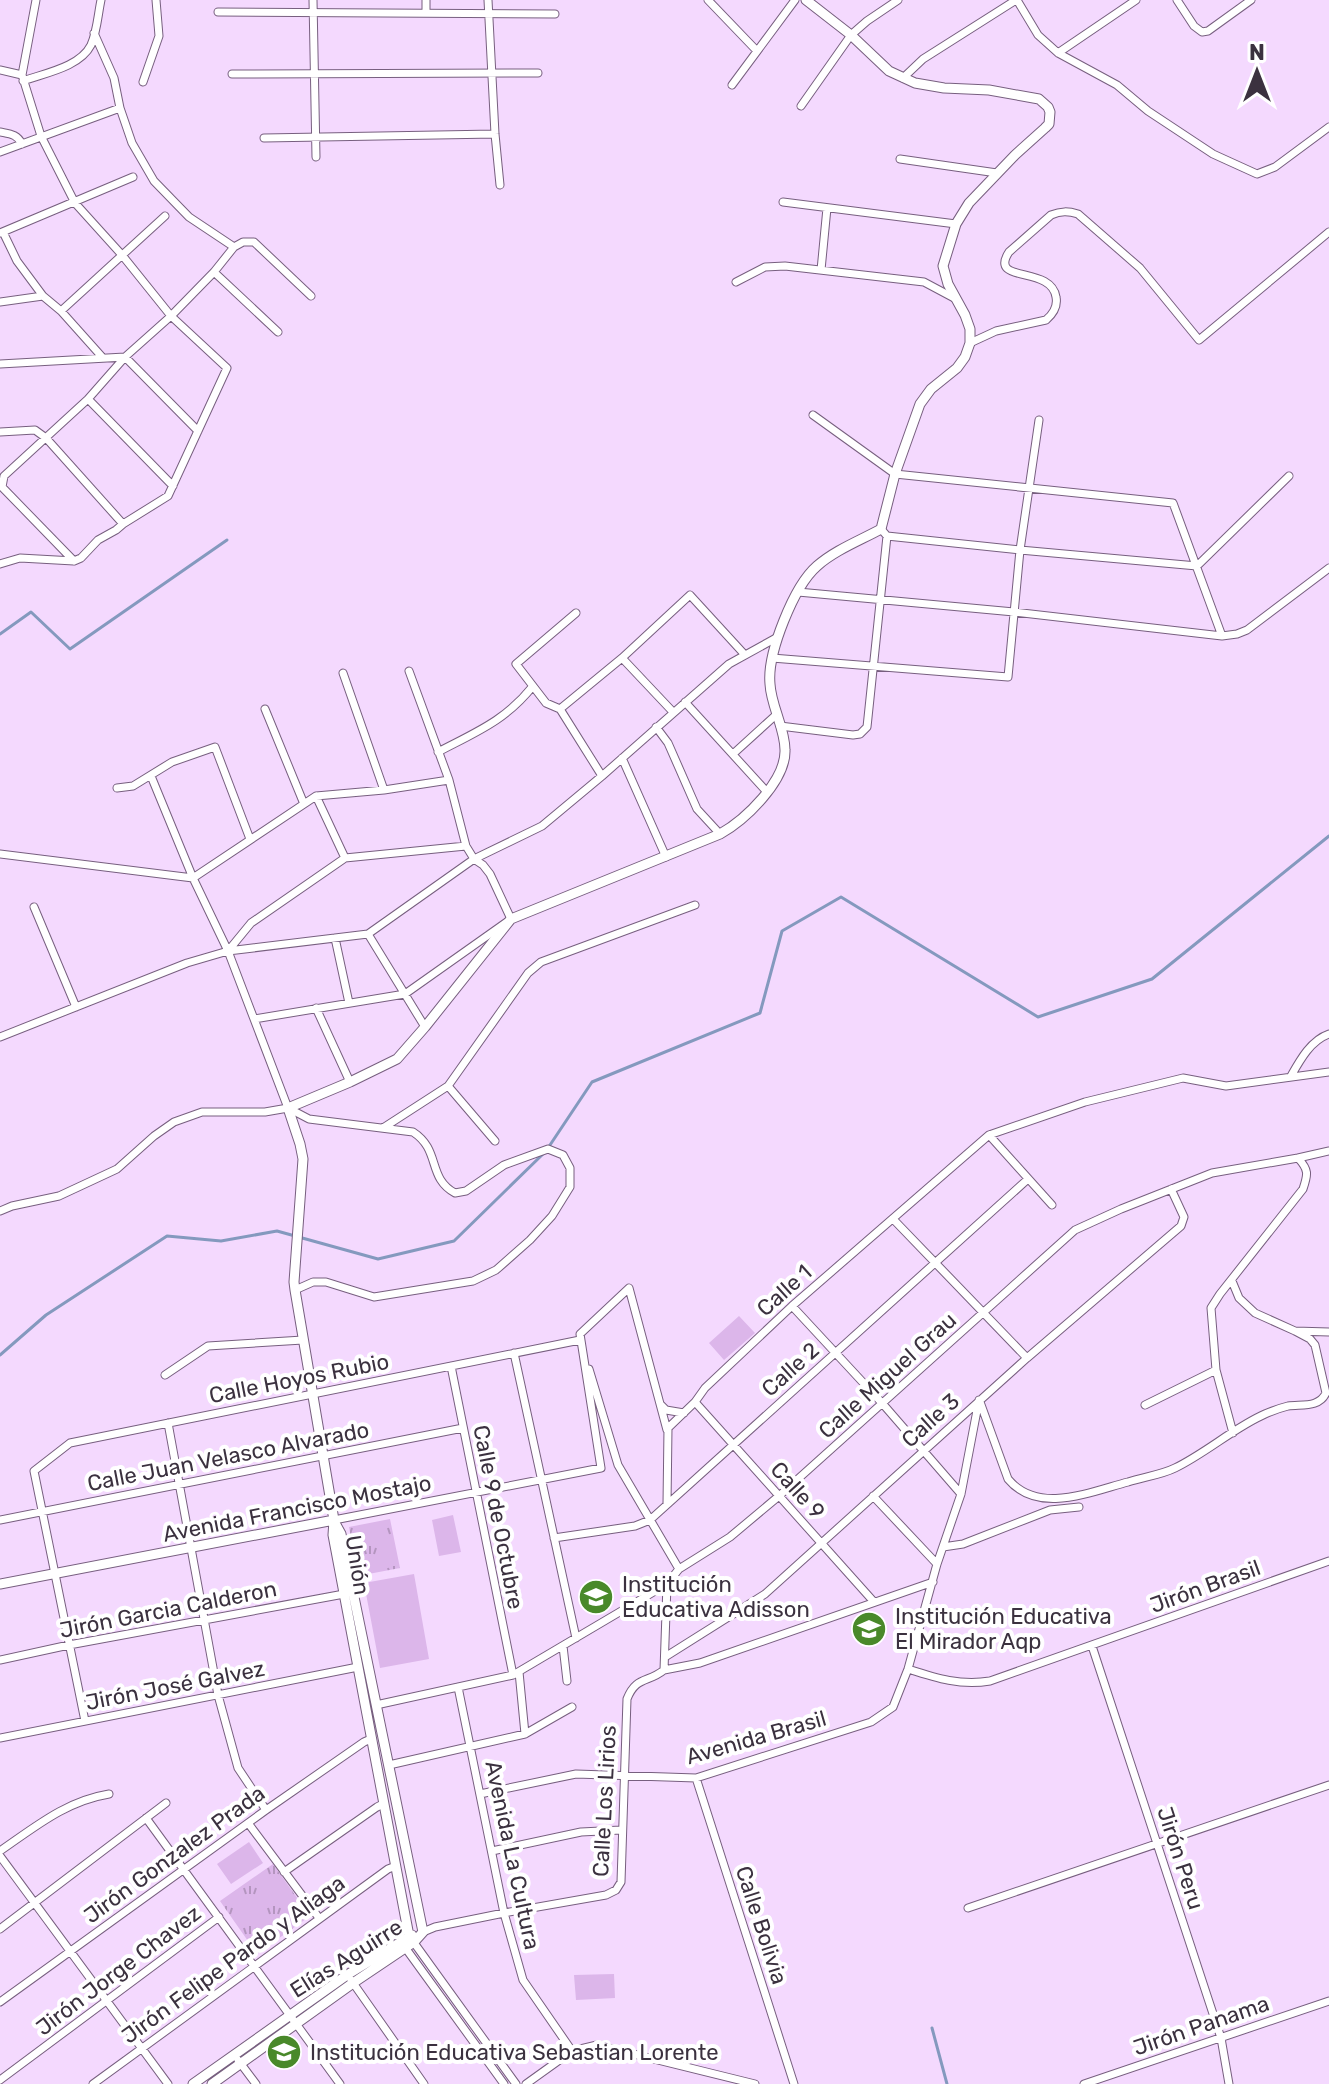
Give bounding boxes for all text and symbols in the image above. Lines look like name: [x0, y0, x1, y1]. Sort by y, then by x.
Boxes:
north arrow: [1217, 32, 1297, 112]
text: N: [1249, 39, 1265, 66]
street label: Calle 1: [751, 1259, 817, 1322]
street label: Calle Miguel Grau: [813, 1306, 962, 1444]
street label: Calle 2: [756, 1337, 825, 1402]
street label: Calle Hoyos Rubio: [207, 1348, 391, 1409]
street label: Calle 3: [896, 1387, 965, 1453]
street label: Calle Juan Velasco Alvarado: [85, 1416, 371, 1497]
street label: Calle 9 de Octubre: [467, 1423, 530, 1611]
street label: Calle 9: [765, 1456, 830, 1525]
street label: Avenida Francisco Mostajo: [161, 1469, 434, 1548]
street label: Unión: [339, 1533, 376, 1597]
street label: Jirón Brasil: [1146, 1554, 1264, 1619]
place label: Institución Educativa Adisson: [622, 1571, 810, 1623]
street label: Jirón Garcia Calderon: [57, 1575, 279, 1644]
school or university icon: Institución Educativa Adisson: [577, 1578, 615, 1616]
place label: Institución Educativa El Mirador Aqp: [895, 1603, 1112, 1655]
school or university icon: Institución Educativa El Mirador Aqp: [850, 1610, 888, 1648]
street label: Jirón José Galvez: [83, 1655, 267, 1716]
street label: Avenida Brasil: [683, 1705, 829, 1770]
street label: Calle Los Lirios: [587, 1725, 622, 1878]
street label: Avenida La Cultura: [479, 1758, 546, 1952]
street label: Jirón Gonzalez Prada: [79, 1780, 270, 1929]
street label: Jirón Peru: [1151, 1803, 1210, 1913]
street label: Calle Bolivia: [730, 1863, 793, 1988]
street label: Jirón Felipe Pardo y Aliaga: [117, 1869, 350, 2049]
street label: Jirón Jorge Chavez: [30, 1900, 206, 2041]
street label: Elías Aguirre: [285, 1913, 407, 2004]
street label: Jirón Panama: [1130, 1990, 1273, 2061]
school or university icon: Institución Educativa Sebastian Lorente: [265, 2033, 303, 2071]
place label: Institución Educativa Sebastian Lorente: [310, 2039, 719, 2066]

